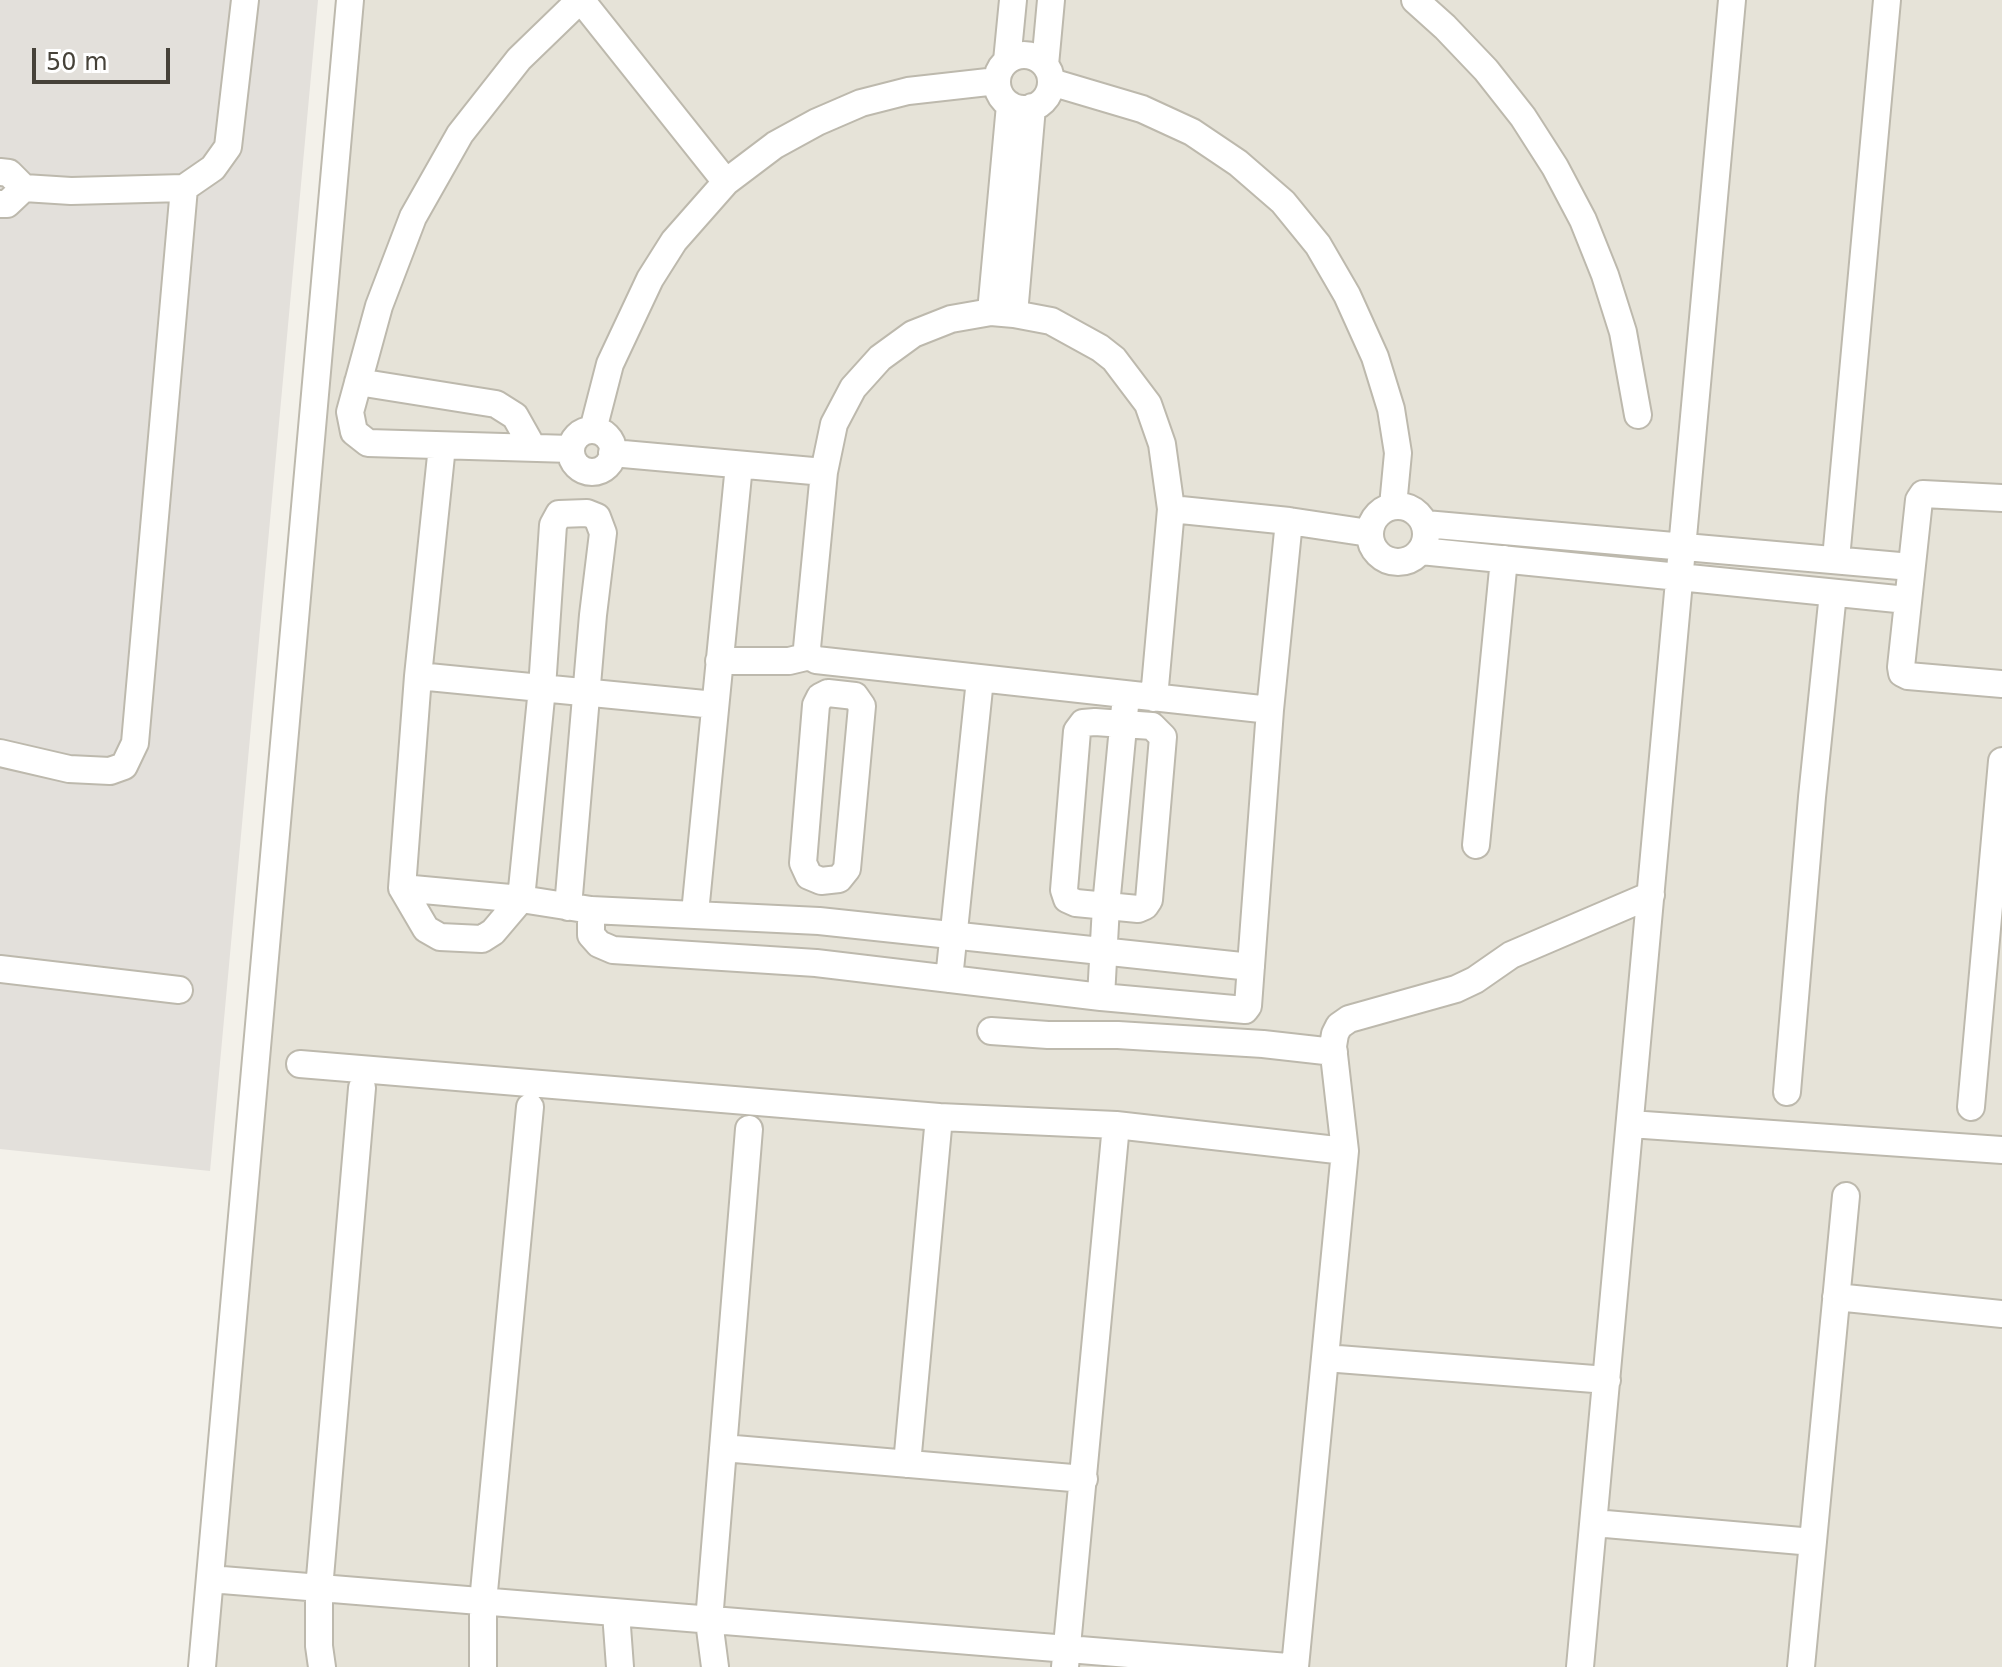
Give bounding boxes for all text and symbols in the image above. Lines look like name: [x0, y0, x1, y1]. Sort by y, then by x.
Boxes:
scale bar: [36, 32, 174, 82]
text: 50 m: [46, 48, 108, 76]

